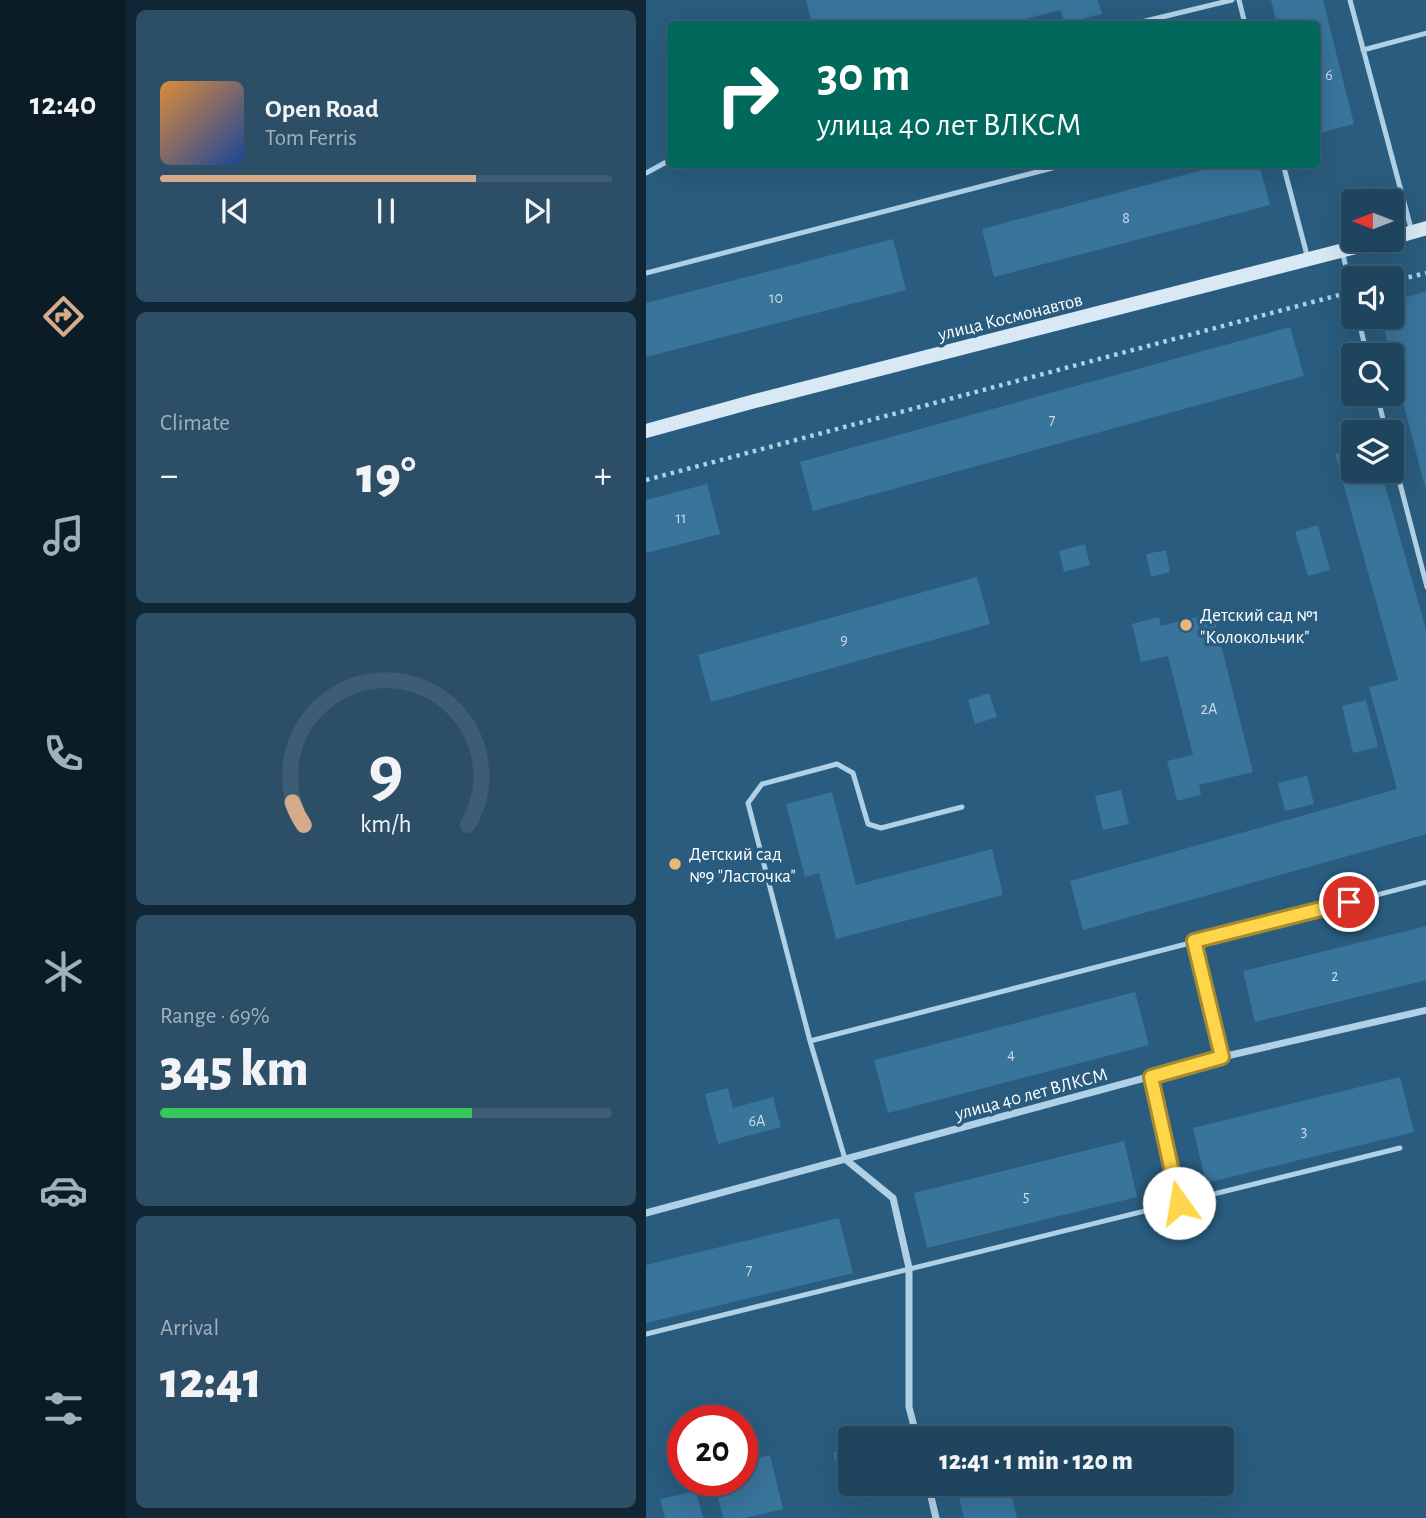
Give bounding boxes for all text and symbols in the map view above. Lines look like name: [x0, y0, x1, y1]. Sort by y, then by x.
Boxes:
icon: right: [702, 49, 793, 140]
text: 30 m: [817, 51, 911, 100]
house number: 6: [1325, 67, 1333, 83]
text: 12:40: [30, 88, 96, 120]
text: Open Road: [265, 96, 379, 122]
text: улица 40 лет ВЛКСМ: [817, 109, 1082, 141]
text: Tom Ferris: [265, 127, 357, 150]
north arrow: [1341, 189, 1404, 252]
map controls: [1341, 189, 1404, 483]
icon: previous: [216, 192, 254, 230]
icon: pause: [367, 192, 405, 230]
icon: next: [518, 192, 556, 230]
house number: 8: [1122, 210, 1130, 226]
button: sound: [1341, 266, 1404, 329]
house number: 10: [769, 290, 783, 306]
street label: улица Космонавтов: [935, 290, 1085, 345]
icon: directions: [39, 292, 88, 341]
button: search: [1341, 343, 1404, 406]
text: Climate: [160, 412, 230, 435]
house number: 7: [1049, 412, 1056, 428]
button: layers: [1341, 420, 1404, 483]
text: 19°: [356, 450, 416, 502]
text: −: [160, 457, 178, 495]
text: +: [594, 457, 612, 495]
house number: 11: [675, 510, 687, 526]
icon: music: [39, 511, 88, 560]
place label: Детский сад №1 "Колокольчик": [1200, 606, 1319, 647]
marker: Детский сад №1 "Колокольчик": [1178, 617, 1194, 633]
house number: 9: [840, 632, 848, 648]
house number: 2А: [1201, 701, 1218, 717]
icon: phone: [39, 729, 88, 778]
text: 9: [368, 737, 404, 810]
text: km/h: [360, 812, 412, 837]
place label: Детский сад №9 "Ласточка": [689, 845, 796, 886]
marker: Детский сад №9 "Ласточка": [667, 856, 683, 872]
pin: [1319, 872, 1379, 932]
icon: arrive: [1330, 883, 1368, 921]
icon: climate: [39, 947, 88, 996]
house number: 2: [1331, 968, 1339, 984]
text: Range · 69%: [160, 1005, 270, 1028]
text: 345 km: [160, 1043, 309, 1095]
house number: 4: [1007, 1046, 1015, 1062]
street label: улица 40 лет ВЛКСМ: [952, 1065, 1110, 1124]
house number: 6А: [749, 1113, 766, 1129]
house number: 3: [1301, 1123, 1307, 1139]
icon: car: [39, 1166, 88, 1215]
position arrow: [1142, 1166, 1216, 1240]
house number: 5: [1023, 1188, 1029, 1204]
house number: 7: [746, 1262, 753, 1278]
text: Arrival: [160, 1317, 219, 1340]
text: 12:41: [160, 1355, 262, 1407]
icon: filters: [39, 1384, 88, 1433]
speed limit sign: 20: [667, 1405, 758, 1496]
text: 12:41 · 1 min · 120 m: [939, 1448, 1133, 1474]

